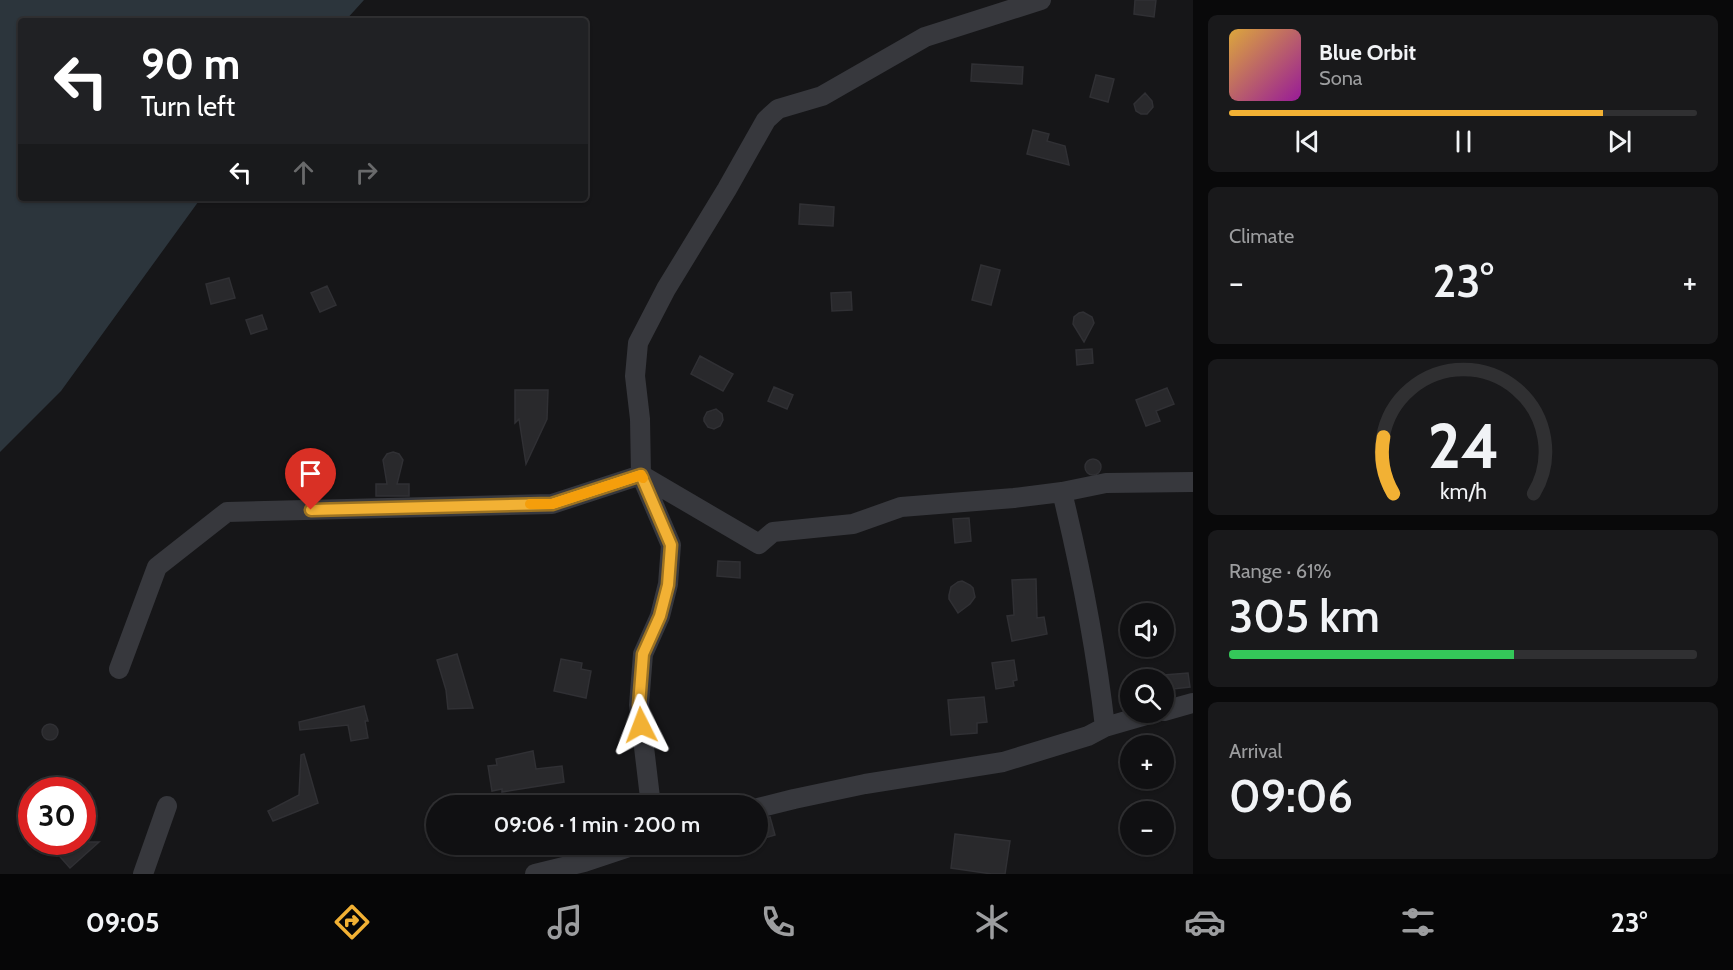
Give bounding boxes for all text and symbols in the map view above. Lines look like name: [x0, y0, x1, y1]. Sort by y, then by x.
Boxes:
text: 90 m: [141, 38, 240, 90]
text: Blue Orbit: [1319, 39, 1416, 66]
icon: left: [42, 42, 120, 120]
text: Sona: [1319, 66, 1362, 90]
text: Turn left: [141, 90, 235, 123]
icon: previous: [1291, 125, 1324, 158]
icon: pause: [1447, 125, 1480, 158]
icon: next: [1603, 125, 1636, 158]
icon: left: [224, 156, 257, 189]
icon: ahead: [287, 156, 320, 189]
icon: right: [350, 156, 383, 189]
text: Climate: [1229, 224, 1294, 248]
text: 23°: [1432, 254, 1494, 308]
text: −: [1229, 262, 1244, 302]
text: +: [1682, 262, 1697, 302]
text: 24: [1427, 408, 1499, 484]
pin: [285, 448, 336, 510]
icon: arrive: [294, 457, 327, 490]
text: km/h: [1440, 478, 1486, 504]
text: Range · 61%: [1229, 559, 1331, 583]
text: 305 km: [1229, 589, 1380, 643]
map controls: [1120, 603, 1174, 855]
button: sound: [1120, 603, 1174, 657]
button: search: [1120, 669, 1174, 723]
position arrow: [609, 693, 673, 757]
button: +: [1120, 735, 1174, 789]
text: Arrival: [1229, 739, 1282, 763]
text: 09:06: [1229, 769, 1353, 823]
speed limit sign: 30: [18, 777, 96, 855]
button: −: [1120, 801, 1174, 855]
text: 09:06 · 1 min · 200 m: [494, 811, 700, 838]
icon: directions: [331, 901, 373, 943]
icon: music: [544, 901, 586, 943]
icon: phone: [757, 901, 799, 943]
icon: climate: [971, 901, 1013, 943]
icon: car: [1184, 901, 1226, 943]
icon: filters: [1397, 901, 1439, 943]
text: 09:05: [86, 906, 159, 939]
text: 23°: [1611, 906, 1647, 939]

